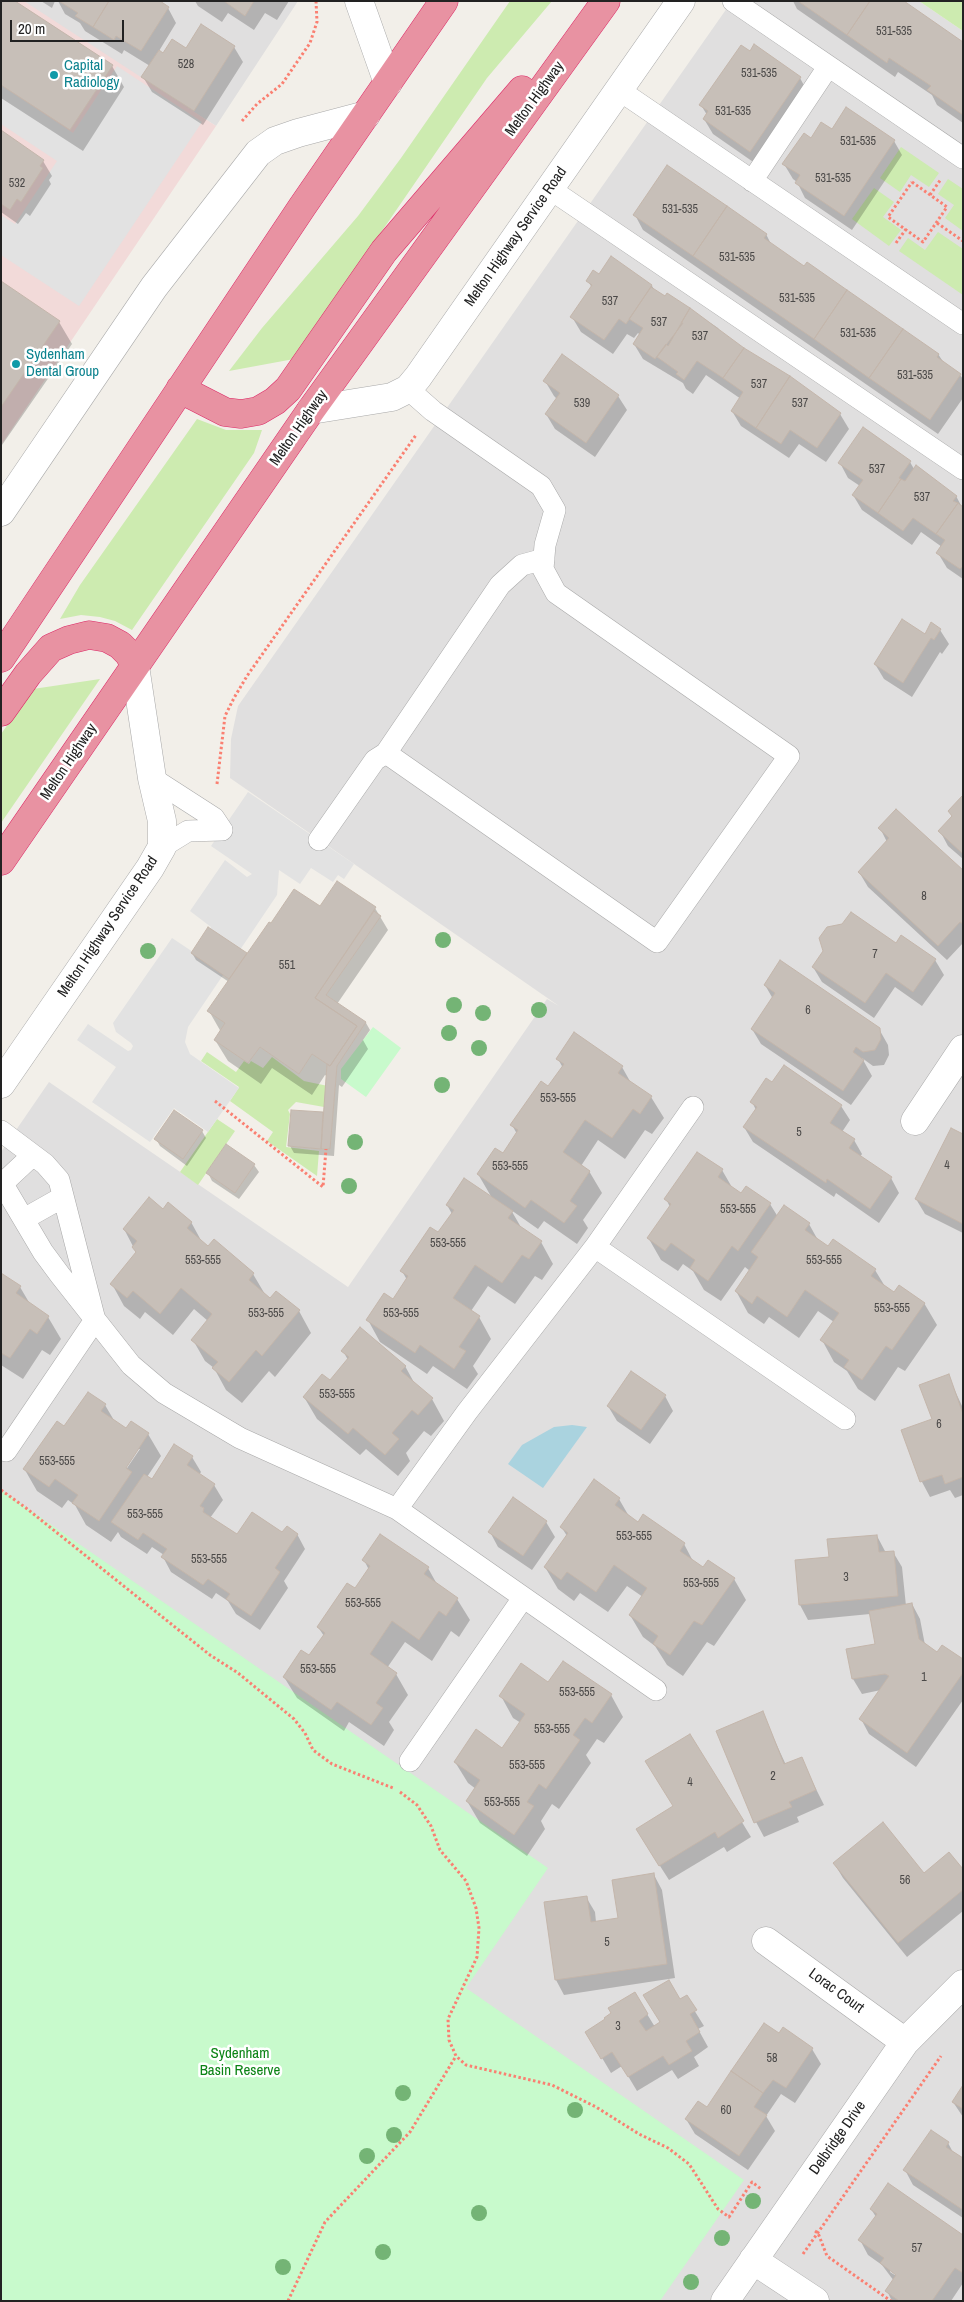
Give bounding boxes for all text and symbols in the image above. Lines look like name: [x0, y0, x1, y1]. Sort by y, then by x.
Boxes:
scale bar: [12, 10, 126, 42]
text: 20 m: [18, 18, 45, 39]
house number: 531-535: [876, 25, 912, 39]
place label: Capital Radiology: [64, 57, 119, 92]
house number: 528: [178, 58, 194, 72]
street label: Melton Highway: [502, 58, 568, 140]
house number: 531-535: [741, 67, 777, 81]
marker: Capital Radiology: [48, 69, 60, 81]
house number: 531-535: [715, 105, 751, 119]
house number: 531-535: [840, 135, 876, 149]
street label: Melton Highway Service Road: [461, 164, 571, 310]
house number: 531-535: [815, 172, 851, 186]
house number: 532: [9, 177, 25, 191]
house number: 531-535: [662, 203, 698, 217]
house number: 531-535: [719, 251, 755, 265]
house number: 531-535: [779, 292, 815, 306]
house number: 537: [602, 295, 618, 309]
house number: 537: [651, 316, 667, 330]
house number: 531-535: [840, 327, 876, 341]
house number: 537: [692, 330, 708, 344]
place label: Sydenham Dental Group: [26, 346, 99, 381]
marker: Sydenham Dental Group: [10, 358, 22, 370]
house number: 531-535: [897, 369, 933, 383]
house number: 537: [751, 378, 767, 392]
street label: Melton Highway: [266, 387, 332, 469]
house number: 539: [574, 397, 590, 411]
house number: 537: [792, 397, 808, 411]
house number: 537: [869, 463, 885, 477]
house number: 537: [914, 491, 930, 505]
street label: Melton Highway: [37, 720, 101, 804]
street label: Melton Highway Service Road: [54, 853, 162, 1001]
house number: 8: [921, 890, 927, 904]
house number: 7: [872, 948, 878, 962]
house number: 551: [279, 959, 295, 973]
house number: 6: [805, 1004, 811, 1018]
house number: 553-555: [540, 1092, 576, 1106]
house number: 5: [796, 1126, 802, 1140]
house number: 4: [944, 1159, 950, 1173]
house number: 553-555: [492, 1160, 528, 1174]
house number: 553-555: [720, 1203, 756, 1217]
house number: 553-555: [430, 1237, 466, 1251]
house number: 553-555: [185, 1254, 221, 1268]
house number: 553-555: [806, 1254, 842, 1268]
house number: 553-555: [874, 1302, 910, 1316]
house number: 553-555: [248, 1307, 284, 1321]
house number: 553-555: [383, 1307, 419, 1321]
house number: 553-555: [319, 1388, 355, 1402]
house number: 6: [936, 1418, 942, 1432]
house number: 553-555: [39, 1455, 75, 1469]
house number: 553-555: [127, 1508, 163, 1522]
house number: 553-555: [616, 1530, 652, 1544]
house number: 553-555: [191, 1553, 227, 1567]
house number: 3: [843, 1571, 849, 1585]
house number: 553-555: [683, 1577, 719, 1591]
house number: 553-555: [345, 1597, 381, 1611]
house number: 553-555: [300, 1663, 336, 1677]
house number: 1: [921, 1671, 927, 1685]
house number: 553-555: [559, 1686, 595, 1700]
house number: 553-555: [534, 1723, 570, 1737]
house number: 553-555: [509, 1759, 545, 1773]
house number: 2: [770, 1770, 776, 1784]
house number: 4: [687, 1776, 693, 1790]
house number: 553-555: [484, 1796, 520, 1810]
house number: 56: [900, 1874, 910, 1888]
house number: 5: [604, 1936, 610, 1950]
street label: Lorac Court: [805, 1965, 867, 2017]
house number: 3: [615, 2020, 621, 2034]
park label: Sydenham Basin Reserve: [200, 2045, 280, 2080]
house number: 58: [767, 2052, 777, 2066]
street label: Delbridge Drive: [806, 2098, 870, 2178]
house number: 60: [721, 2104, 731, 2118]
house number: 57: [912, 2242, 922, 2256]

